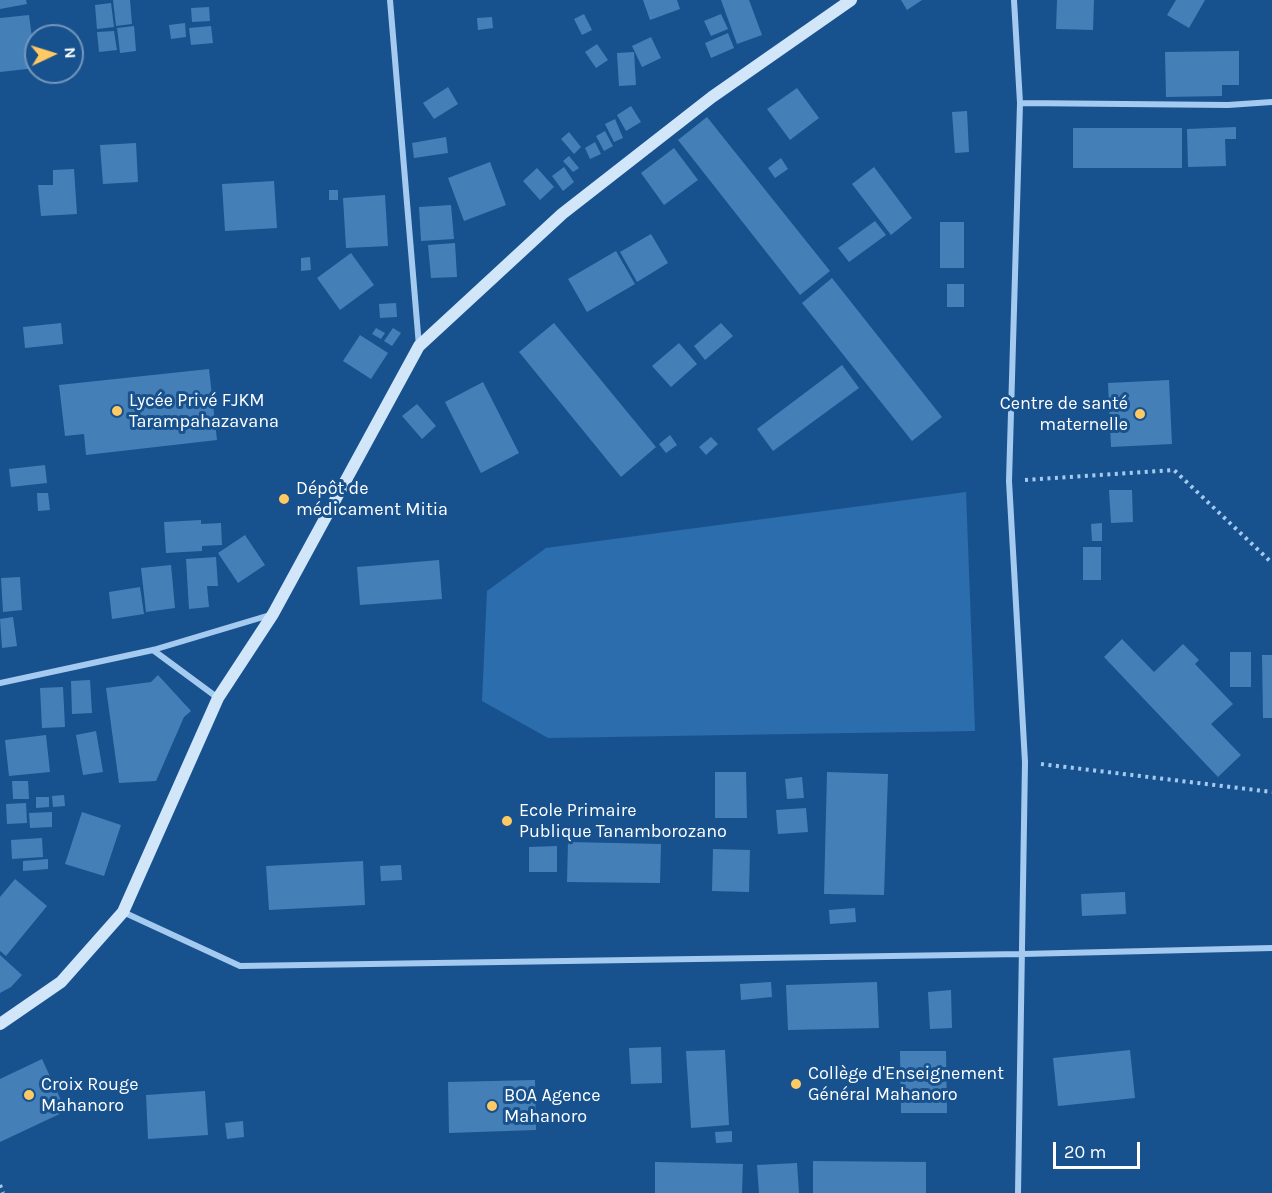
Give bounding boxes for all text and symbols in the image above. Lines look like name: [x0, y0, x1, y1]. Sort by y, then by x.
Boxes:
north arrow: [24, 24, 84, 84]
text: N: [61, 46, 80, 59]
place label: Lycée Privé FJKM Tarampahazavana: [129, 390, 279, 432]
place label: Centre de santé maternelle: [1000, 393, 1128, 436]
marker: Lycée Privé FJKM Tarampahazavana: [110, 404, 124, 418]
marker: Centre de santé maternelle: [1133, 407, 1147, 421]
place label: Dépôt de médicament Mitia: [296, 478, 448, 520]
marker: Dépôt de médicament Mitia: [277, 492, 291, 506]
place label: Ecole Primaire Publique Tanamborozano: [519, 800, 727, 842]
marker: Ecole Primaire Publique Tanamborozano: [500, 814, 514, 828]
place label: Collège d'Enseignement Général Mahanoro: [808, 1063, 1004, 1106]
place label: Croix Rouge Mahanoro: [41, 1074, 138, 1116]
marker: Collège d'Enseignement Général Mahanoro: [789, 1077, 803, 1091]
place label: BOA Agence Mahanoro: [504, 1085, 601, 1128]
marker: Croix Rouge Mahanoro: [22, 1088, 36, 1102]
marker: BOA Agence Mahanoro: [485, 1099, 499, 1113]
scale bar: [1056, 1130, 1143, 1168]
text: 20 m: [1064, 1141, 1106, 1163]

